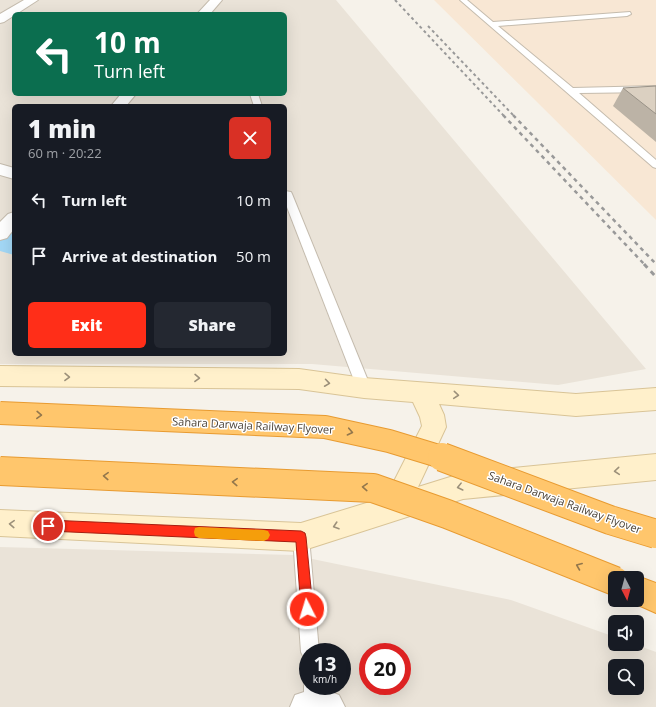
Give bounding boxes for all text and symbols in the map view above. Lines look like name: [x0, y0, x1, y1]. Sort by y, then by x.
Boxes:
text: 10 m: [94, 23, 161, 61]
icon: left: [28, 28, 80, 80]
text: Turn left: [94, 59, 165, 83]
text: 1 min: [28, 112, 96, 145]
button: close: [229, 117, 271, 159]
text: 60 m · 20:22: [28, 144, 102, 162]
icon: left: [28, 189, 50, 211]
text: Turn left: [62, 190, 127, 210]
text: 10 m: [236, 190, 271, 210]
icon: arrive: [28, 245, 50, 267]
text: Arrive at destination: [62, 246, 217, 266]
text: 50 m: [236, 246, 271, 266]
button: Exit: [28, 302, 146, 348]
button: Share: [154, 302, 271, 348]
one-way arrow: [64, 373, 70, 381]
one-way arrow: [194, 374, 200, 382]
one-way arrow: [324, 378, 330, 387]
one-way arrow: [453, 391, 459, 400]
one-way arrow: [36, 411, 42, 419]
street label: Sahara Darwaja Railway Flyover: [172, 413, 335, 437]
one-way arrow: [347, 428, 353, 436]
one-way arrow: [614, 466, 620, 475]
street label: Sahara Darwaja Railway Flyover: [486, 467, 644, 537]
one-way arrow: [102, 472, 108, 480]
one-way arrow: [232, 477, 238, 486]
one-way arrow: [457, 482, 464, 491]
one-way arrow: [362, 483, 368, 492]
pin: [31, 509, 65, 543]
icon: arrive: [37, 515, 59, 537]
one-way arrow: [9, 520, 15, 528]
one-way arrow: [333, 521, 340, 530]
one-way arrow: [575, 563, 582, 571]
north arrow: [608, 571, 644, 607]
map controls: [608, 571, 644, 695]
position arrow: [286, 588, 328, 630]
button: sound: [608, 615, 644, 651]
speed limit sign: 20: [359, 643, 411, 695]
text: 13: [314, 650, 336, 677]
button: search: [608, 659, 644, 695]
text: km/h: [313, 672, 337, 686]

